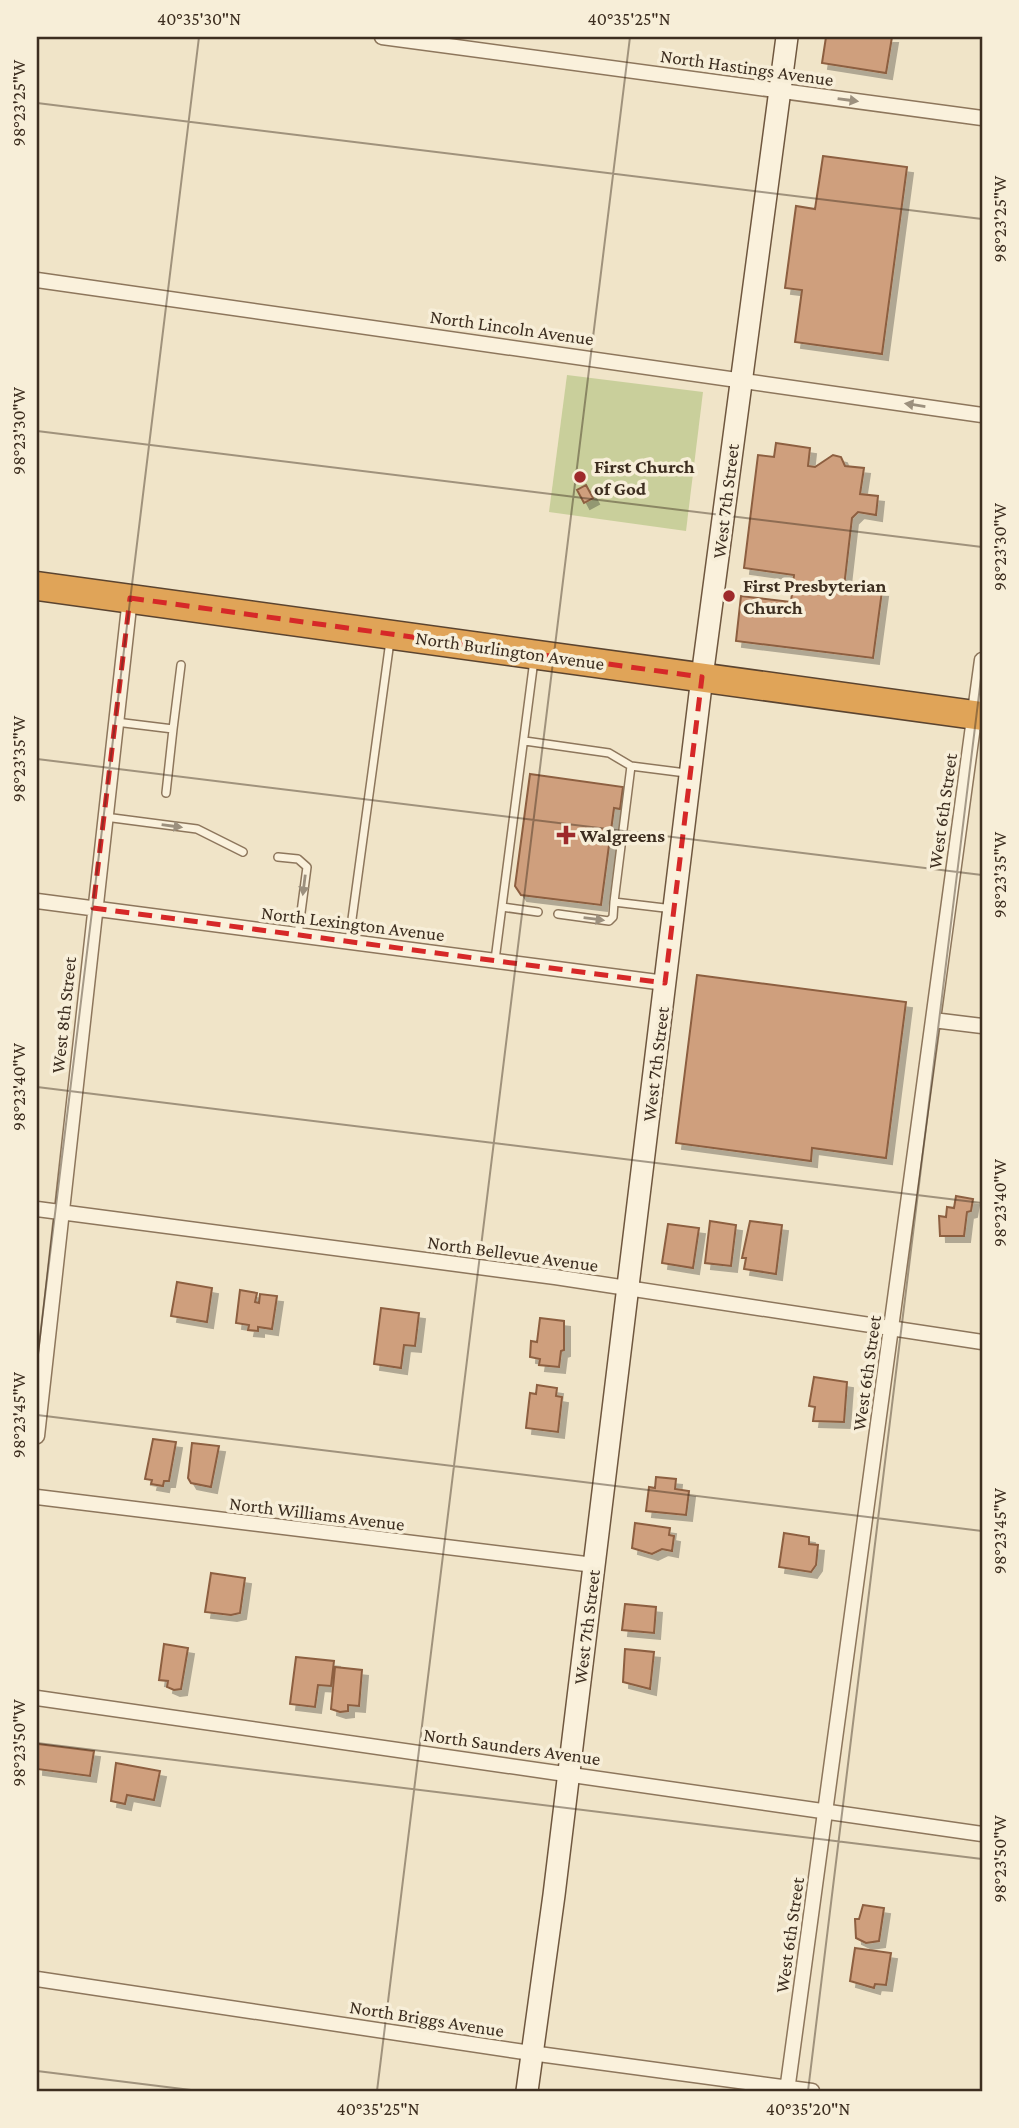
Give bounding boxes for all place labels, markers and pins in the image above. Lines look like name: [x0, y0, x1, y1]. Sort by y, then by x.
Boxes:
place label: First Church of God: [594, 456, 695, 499]
marker: First Church of God: [572, 469, 588, 485]
place label: First Presbyterian Church: [743, 575, 887, 618]
marker: First Presbyterian Church: [721, 588, 737, 604]
place label: Walgreens: [579, 825, 665, 846]
marker: Walgreens: [558, 827, 574, 843]

